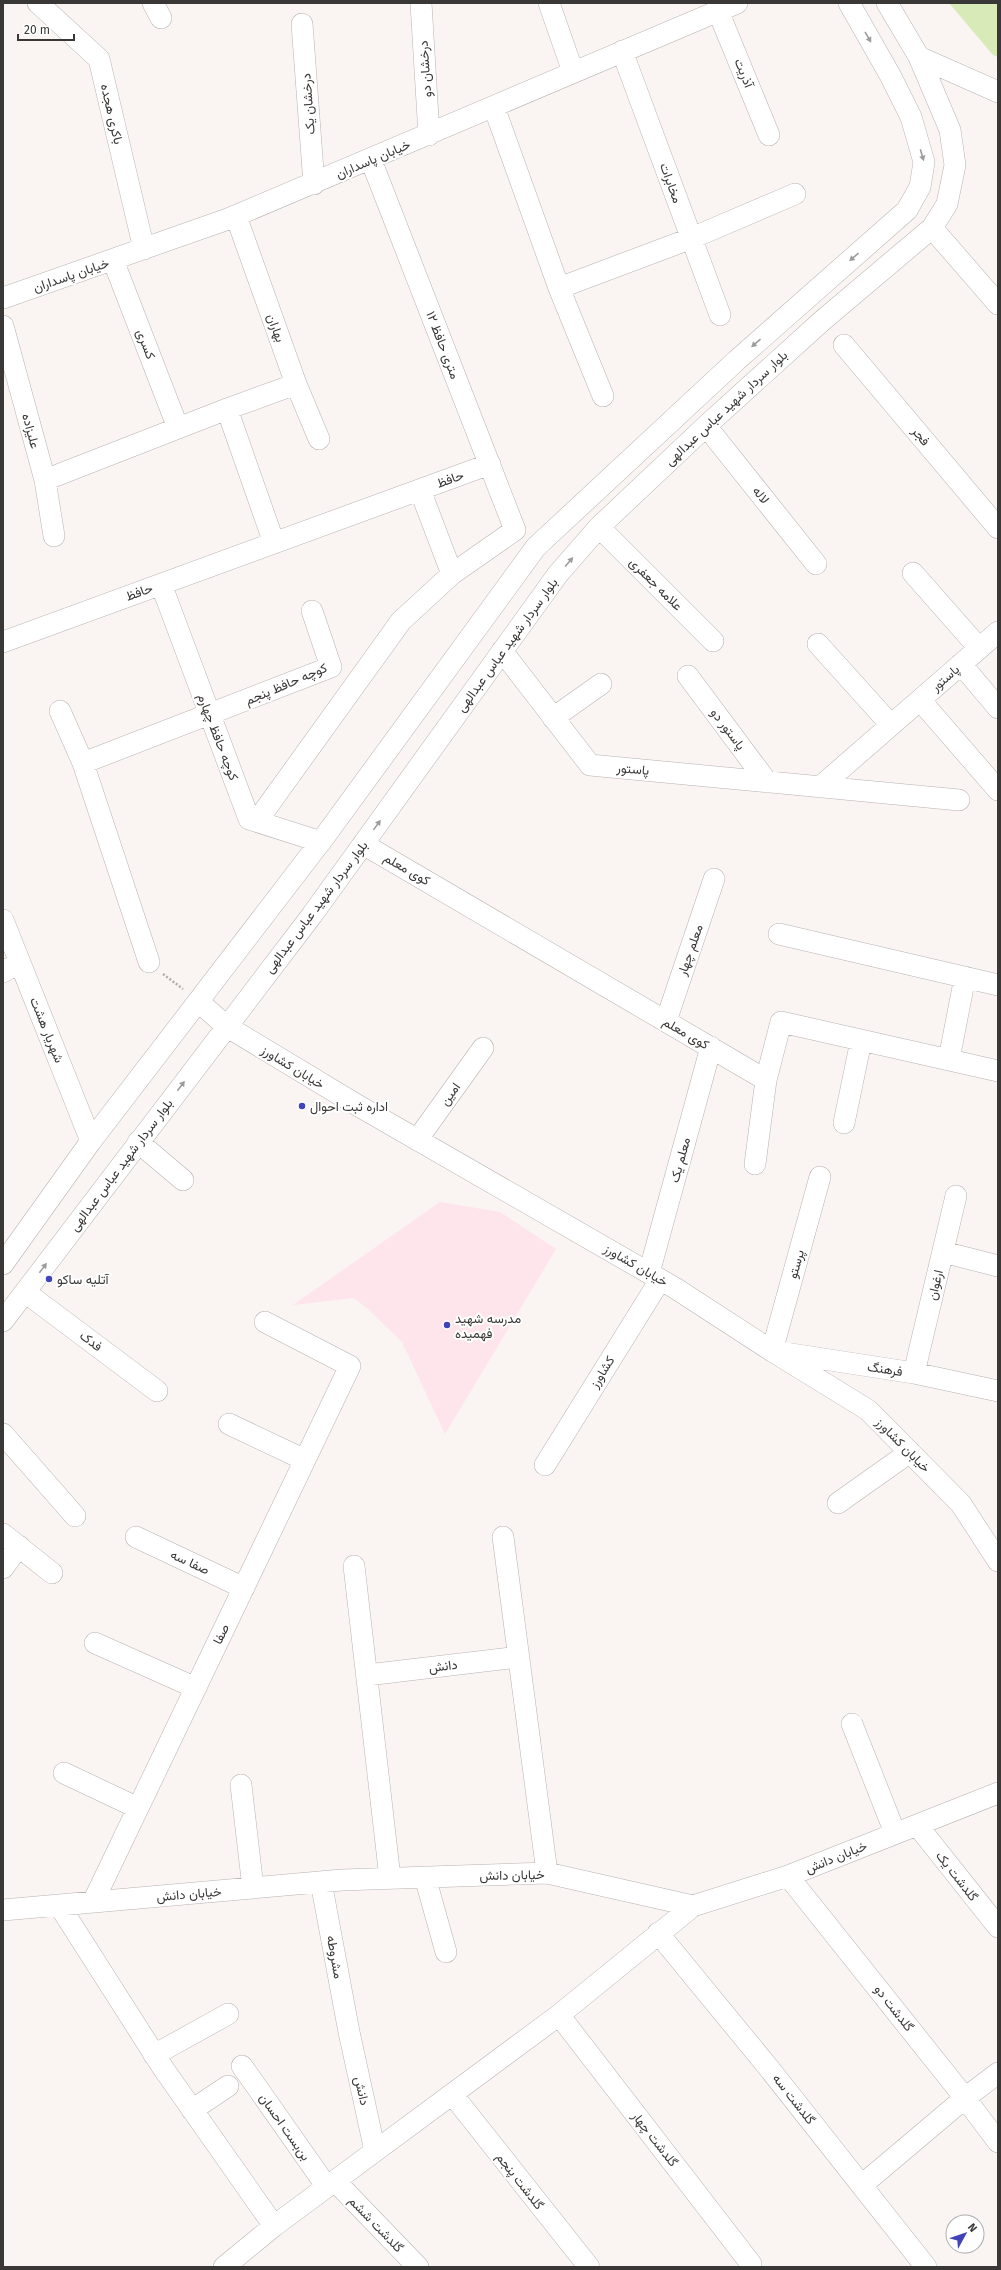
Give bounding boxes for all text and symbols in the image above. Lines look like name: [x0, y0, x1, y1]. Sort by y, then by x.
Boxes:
scale bar: [18, 16, 74, 42]
text: 20 m: [24, 23, 50, 37]
one-way arrow: [865, 31, 872, 43]
street label: درخشان دو: [416, 40, 435, 98]
street label: آذریت: [731, 56, 757, 91]
street label: درخشان یک: [298, 73, 319, 135]
street label: باکری هجده: [97, 82, 126, 146]
street label: خیابان پاسداران: [334, 136, 413, 183]
one-way arrow: [919, 149, 925, 161]
street label: مخابرات: [656, 161, 685, 205]
one-way arrow: [849, 253, 860, 262]
street label: خیابان پاسداران: [31, 255, 112, 297]
street label: ۱۲ متری حافظ: [422, 309, 463, 381]
street label: بهاران: [263, 312, 288, 345]
street label: کسری: [133, 327, 159, 362]
one-way arrow: [751, 338, 762, 347]
street label: بلوار سردار شهید عباس عبدالهی: [662, 347, 791, 469]
street label: علیزاده: [18, 412, 43, 451]
street label: فجر: [907, 423, 933, 449]
street label: حافظ: [434, 467, 466, 491]
street label: لاله: [750, 483, 772, 507]
street label: علامه جعفری: [626, 554, 686, 614]
one-way arrow: [564, 556, 573, 567]
street label: بلوار سردار شهید عباس عبدالهی: [453, 575, 562, 715]
street label: حافظ: [123, 580, 155, 604]
street label: کوچه حافظ پنجم: [243, 660, 330, 710]
street label: پاستور: [927, 662, 964, 697]
street label: کوچه حافظ چهارم: [193, 692, 242, 783]
street label: پاستور دو: [706, 705, 748, 754]
street label: پاستور: [615, 760, 650, 780]
one-way arrow: [373, 820, 381, 830]
street label: بلوار سردار شهید عباس عبدالهی: [261, 838, 372, 977]
street label: کوی معلم: [381, 850, 433, 889]
street label: معلم چهار: [674, 922, 708, 979]
street label: شهریار هشت: [26, 995, 67, 1065]
street label: کوی معلم: [660, 1014, 712, 1053]
street label: خیابان کشاورز: [257, 1042, 328, 1093]
one-way arrow: [177, 1080, 185, 1091]
street label: امین: [437, 1080, 464, 1109]
street label: بلوار سردار شهید عباس عبدالهی: [66, 1096, 177, 1235]
place label: اداره ثبت احوال: [310, 1099, 388, 1115]
marker: اداره ثبت احوال: [297, 1101, 307, 1111]
street label: معلم یک: [667, 1136, 694, 1185]
street label: خیابان کشاورز: [600, 1240, 671, 1290]
street label: پرستو: [785, 1248, 809, 1281]
one-way arrow: [39, 1262, 48, 1273]
street label: ارغوان: [924, 1268, 947, 1302]
place label: آتلیه ساکو: [57, 1272, 110, 1288]
marker: آتلیه ساکو: [44, 1274, 54, 1284]
place label: مدرسه شهید فهمیده: [455, 1311, 521, 1342]
marker: مدرسه شهید فهمیده: [442, 1320, 452, 1330]
street label: فدک: [77, 1328, 105, 1354]
street label: کشاورز: [586, 1353, 619, 1392]
street label: فرهنگ: [866, 1359, 904, 1380]
street label: خیابان کشاورز: [871, 1414, 934, 1476]
street label: صفا سه: [168, 1546, 212, 1578]
street label: صفا: [210, 1621, 232, 1647]
street label: دانش: [428, 1657, 458, 1676]
street label: خیابان دانش: [803, 1838, 870, 1877]
street label: گلدشت یک: [933, 1848, 981, 1904]
street label: خیابان دانش: [479, 1867, 545, 1884]
street label: خیابان دانش: [156, 1884, 223, 1905]
street label: مشروطه: [323, 1934, 346, 1980]
street label: گلدشت دو: [870, 1982, 917, 2035]
street label: گلدشت سه: [770, 2071, 818, 2127]
street label: دانش: [350, 2075, 373, 2107]
street label: بن‌بست احسان: [256, 2091, 314, 2164]
street label: گلدشت چهار: [627, 2108, 681, 2171]
street label: گلدشت پنجم: [492, 2150, 547, 2214]
street label: گلدشت ششم: [345, 2193, 407, 2256]
north arrow: [945, 2214, 985, 2254]
text: N: [965, 2221, 980, 2235]

